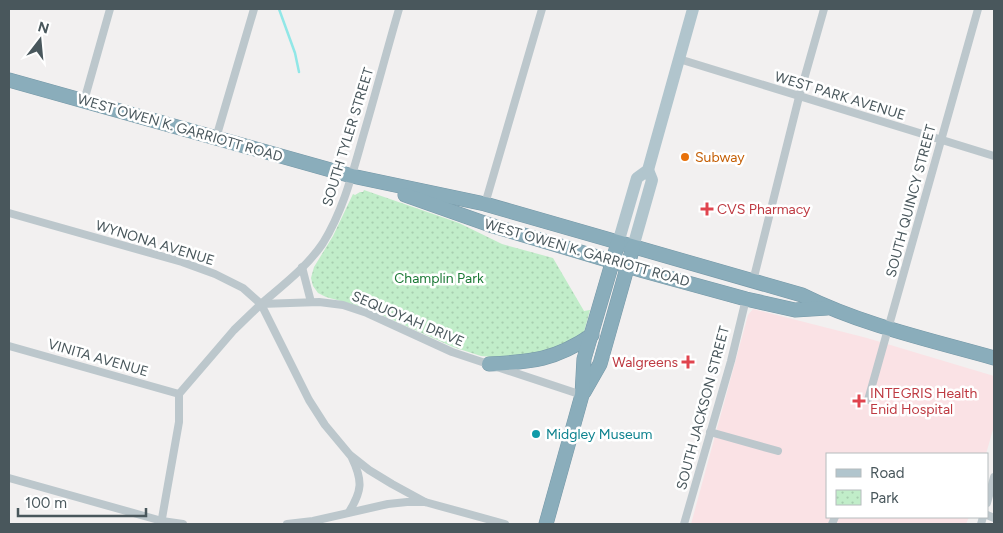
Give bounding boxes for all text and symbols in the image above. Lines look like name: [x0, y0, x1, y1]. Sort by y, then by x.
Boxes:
north arrow: [15, 15, 65, 65]
text: N: [36, 18, 51, 38]
street label: SOUTH TYLER STREET: [319, 65, 377, 208]
street label: WEST PARK AVENUE: [773, 68, 907, 124]
street label: WEST OWEN K. GARRIOTT ROAD: [75, 90, 285, 166]
street label: SOUTH QUINCY STREET: [882, 122, 940, 279]
place label: Subway: [695, 149, 745, 166]
marker: Subway: [679, 151, 691, 163]
place label: CVS Pharmacy: [717, 201, 811, 218]
marker: CVS Pharmacy: [701, 203, 713, 215]
street label: WEST OWEN K. GARRIOTT ROAD: [482, 215, 692, 291]
street label: WYNONA AVENUE: [94, 217, 216, 269]
park label: Champlin Park: [394, 270, 484, 287]
street label: SEQUOYAH DRIVE: [349, 288, 467, 350]
street label: SOUTH JACKSON STREET: [673, 324, 733, 492]
street label: VINITA AVENUE: [46, 336, 150, 380]
place label: Walgreens: [612, 354, 678, 371]
marker: Walgreens: [682, 356, 694, 368]
place label: INTEGRIS Health Enid Hospital: [870, 385, 978, 418]
marker: INTEGRIS Health Enid Hospital: [852, 394, 866, 408]
place label: Midgley Museum: [546, 426, 653, 443]
marker: Midgley Museum: [530, 428, 542, 440]
legend: [826, 453, 988, 518]
text: Road: [870, 464, 905, 482]
scale bar: [18, 486, 145, 518]
text: Park: [870, 489, 899, 507]
text: 100 m: [25, 494, 67, 512]

